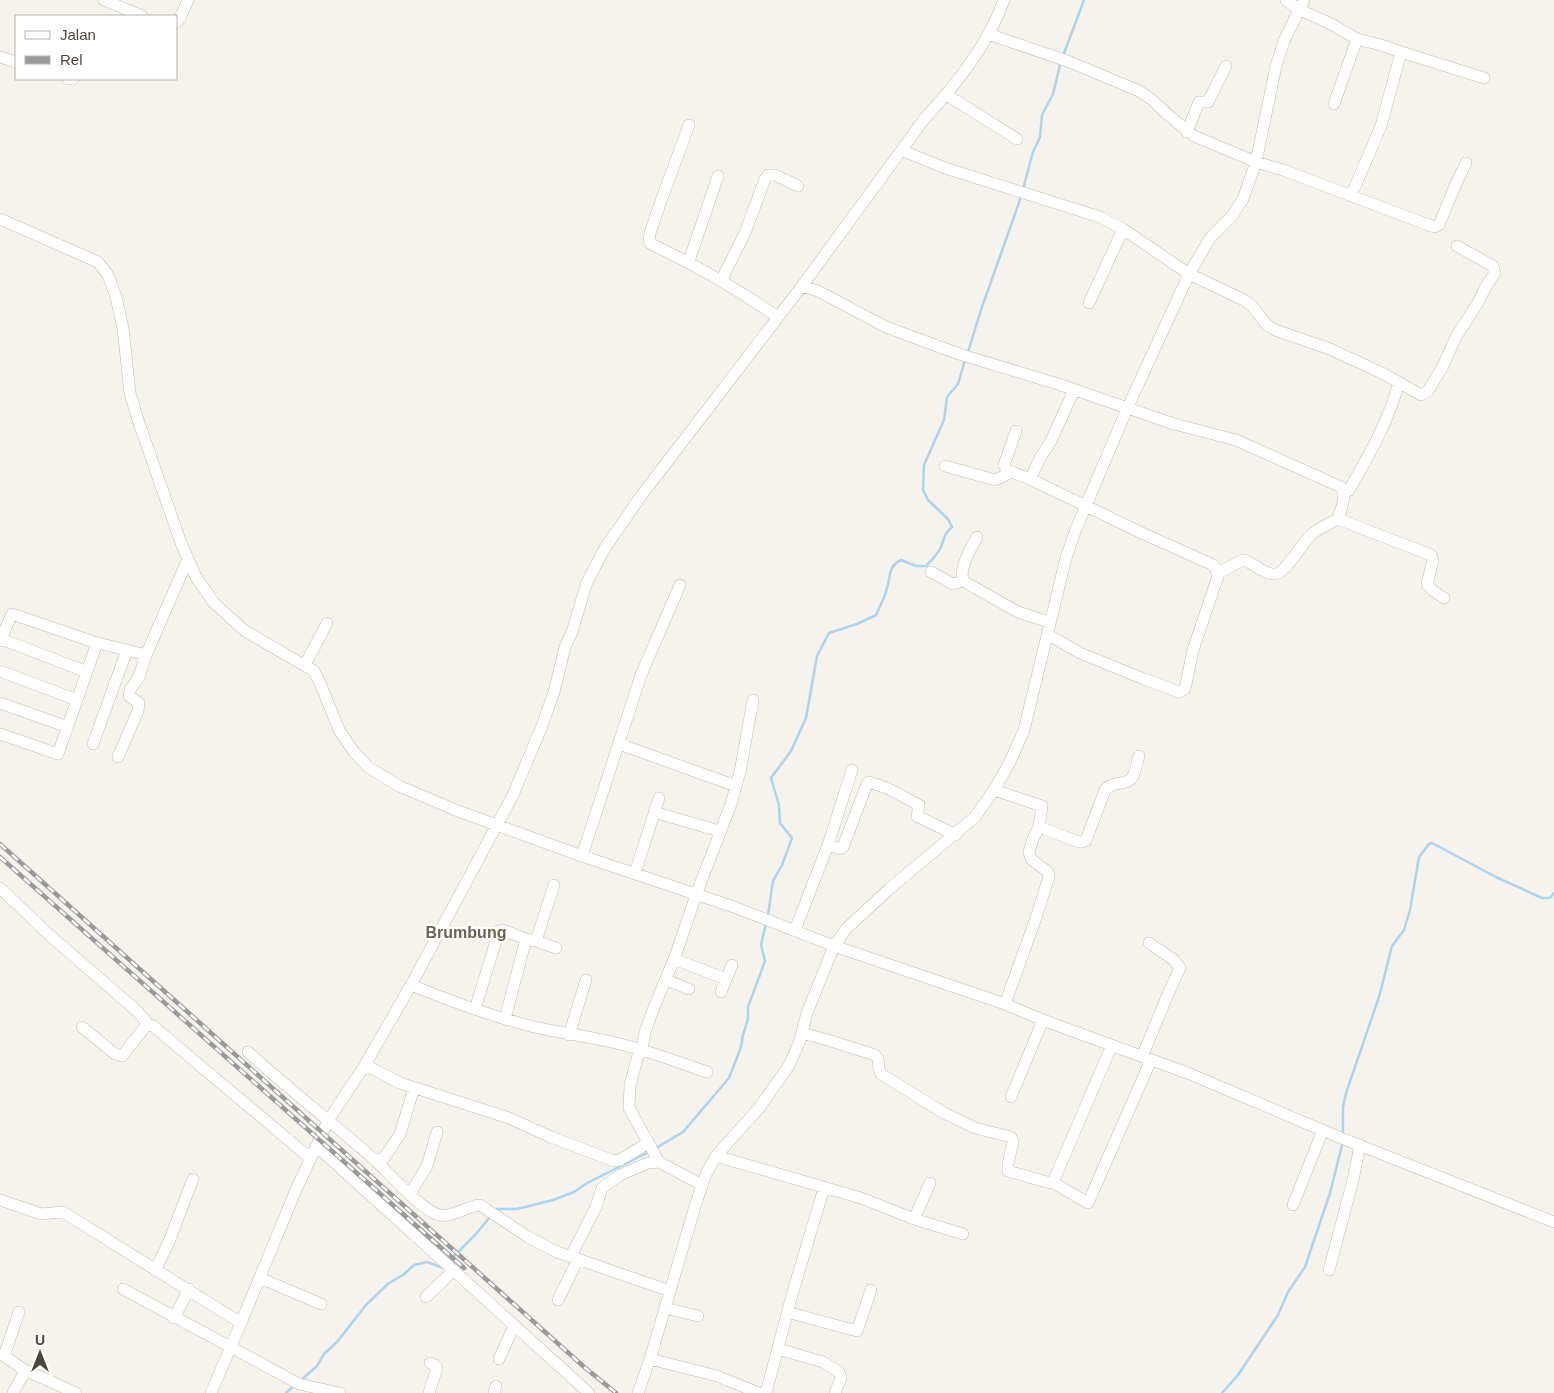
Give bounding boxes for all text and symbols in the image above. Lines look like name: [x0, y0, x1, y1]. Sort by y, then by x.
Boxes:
legend: [15, 15, 178, 80]
text: Jalan: [60, 26, 96, 43]
text: Rel: [60, 51, 83, 68]
district label: Brumbung: [426, 924, 506, 941]
north arrow: [15, 1328, 65, 1378]
text: U: [35, 1332, 45, 1348]

